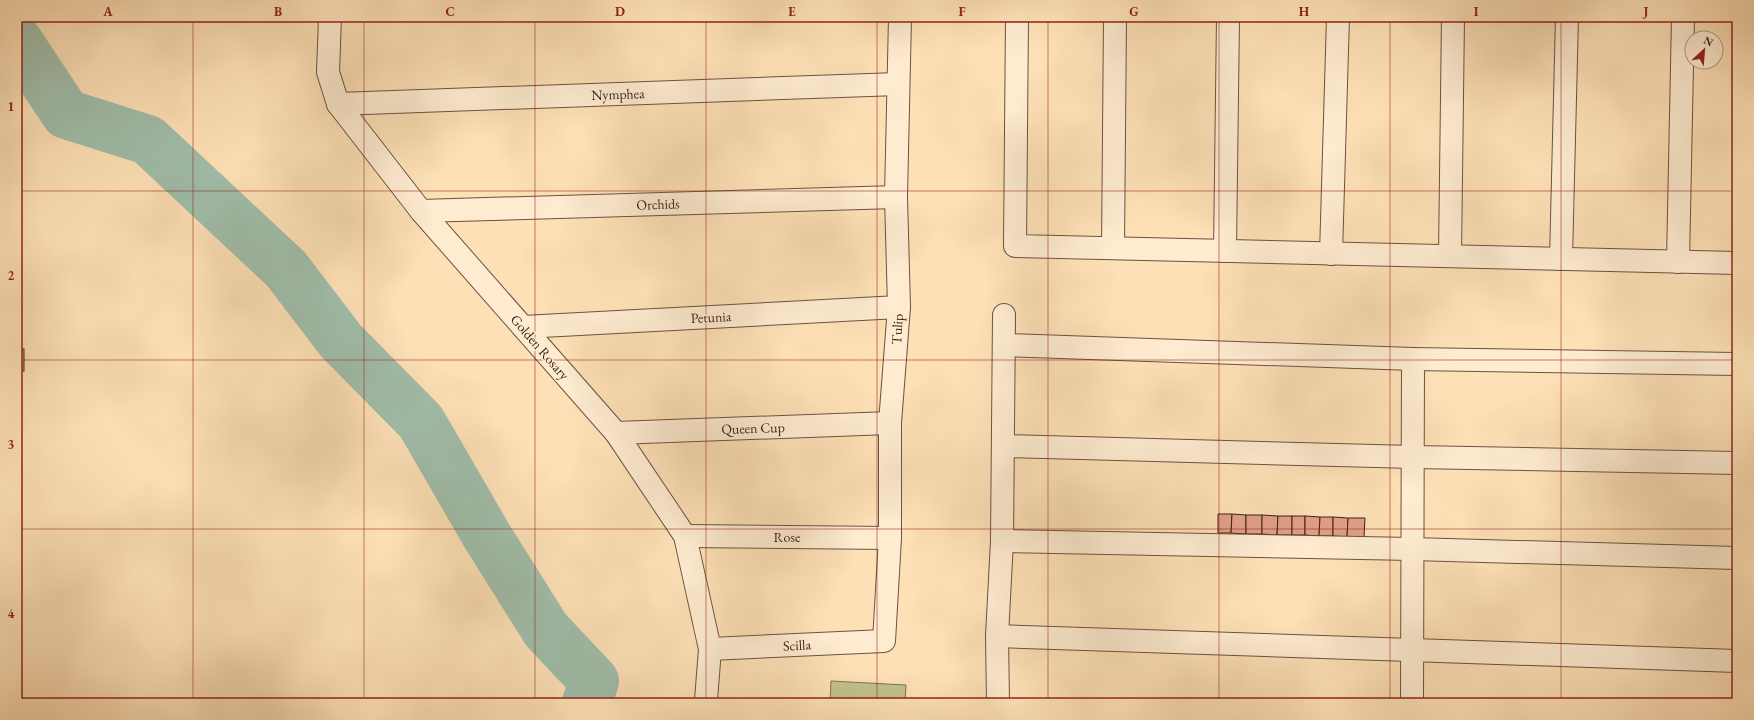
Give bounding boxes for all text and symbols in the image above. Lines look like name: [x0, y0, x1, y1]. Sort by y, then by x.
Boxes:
text: A: [102, 3, 113, 20]
text: B: [274, 3, 282, 20]
text: C: [445, 3, 455, 20]
text: D: [615, 3, 625, 20]
text: E: [788, 3, 796, 20]
text: F: [958, 3, 966, 20]
text: G: [1129, 3, 1139, 20]
text: H: [1299, 3, 1310, 20]
text: I: [1474, 3, 1479, 20]
text: J: [1642, 3, 1649, 20]
north arrow: [1684, 30, 1724, 70]
text: N: [1701, 33, 1716, 49]
street label: Nymphea: [591, 84, 645, 104]
text: 1: [8, 98, 15, 115]
street label: Orchids: [636, 194, 680, 214]
text: 2: [8, 267, 15, 284]
street label: Petunia: [690, 307, 732, 327]
street label: Golden Rosary: [507, 311, 574, 384]
street label: Tulip: [887, 313, 907, 345]
street label: Queen Cup: [721, 418, 785, 438]
text: 3: [8, 436, 15, 453]
street label: Rose: [774, 528, 801, 546]
text: 4: [8, 605, 15, 622]
street label: Scilla: [783, 635, 812, 655]

